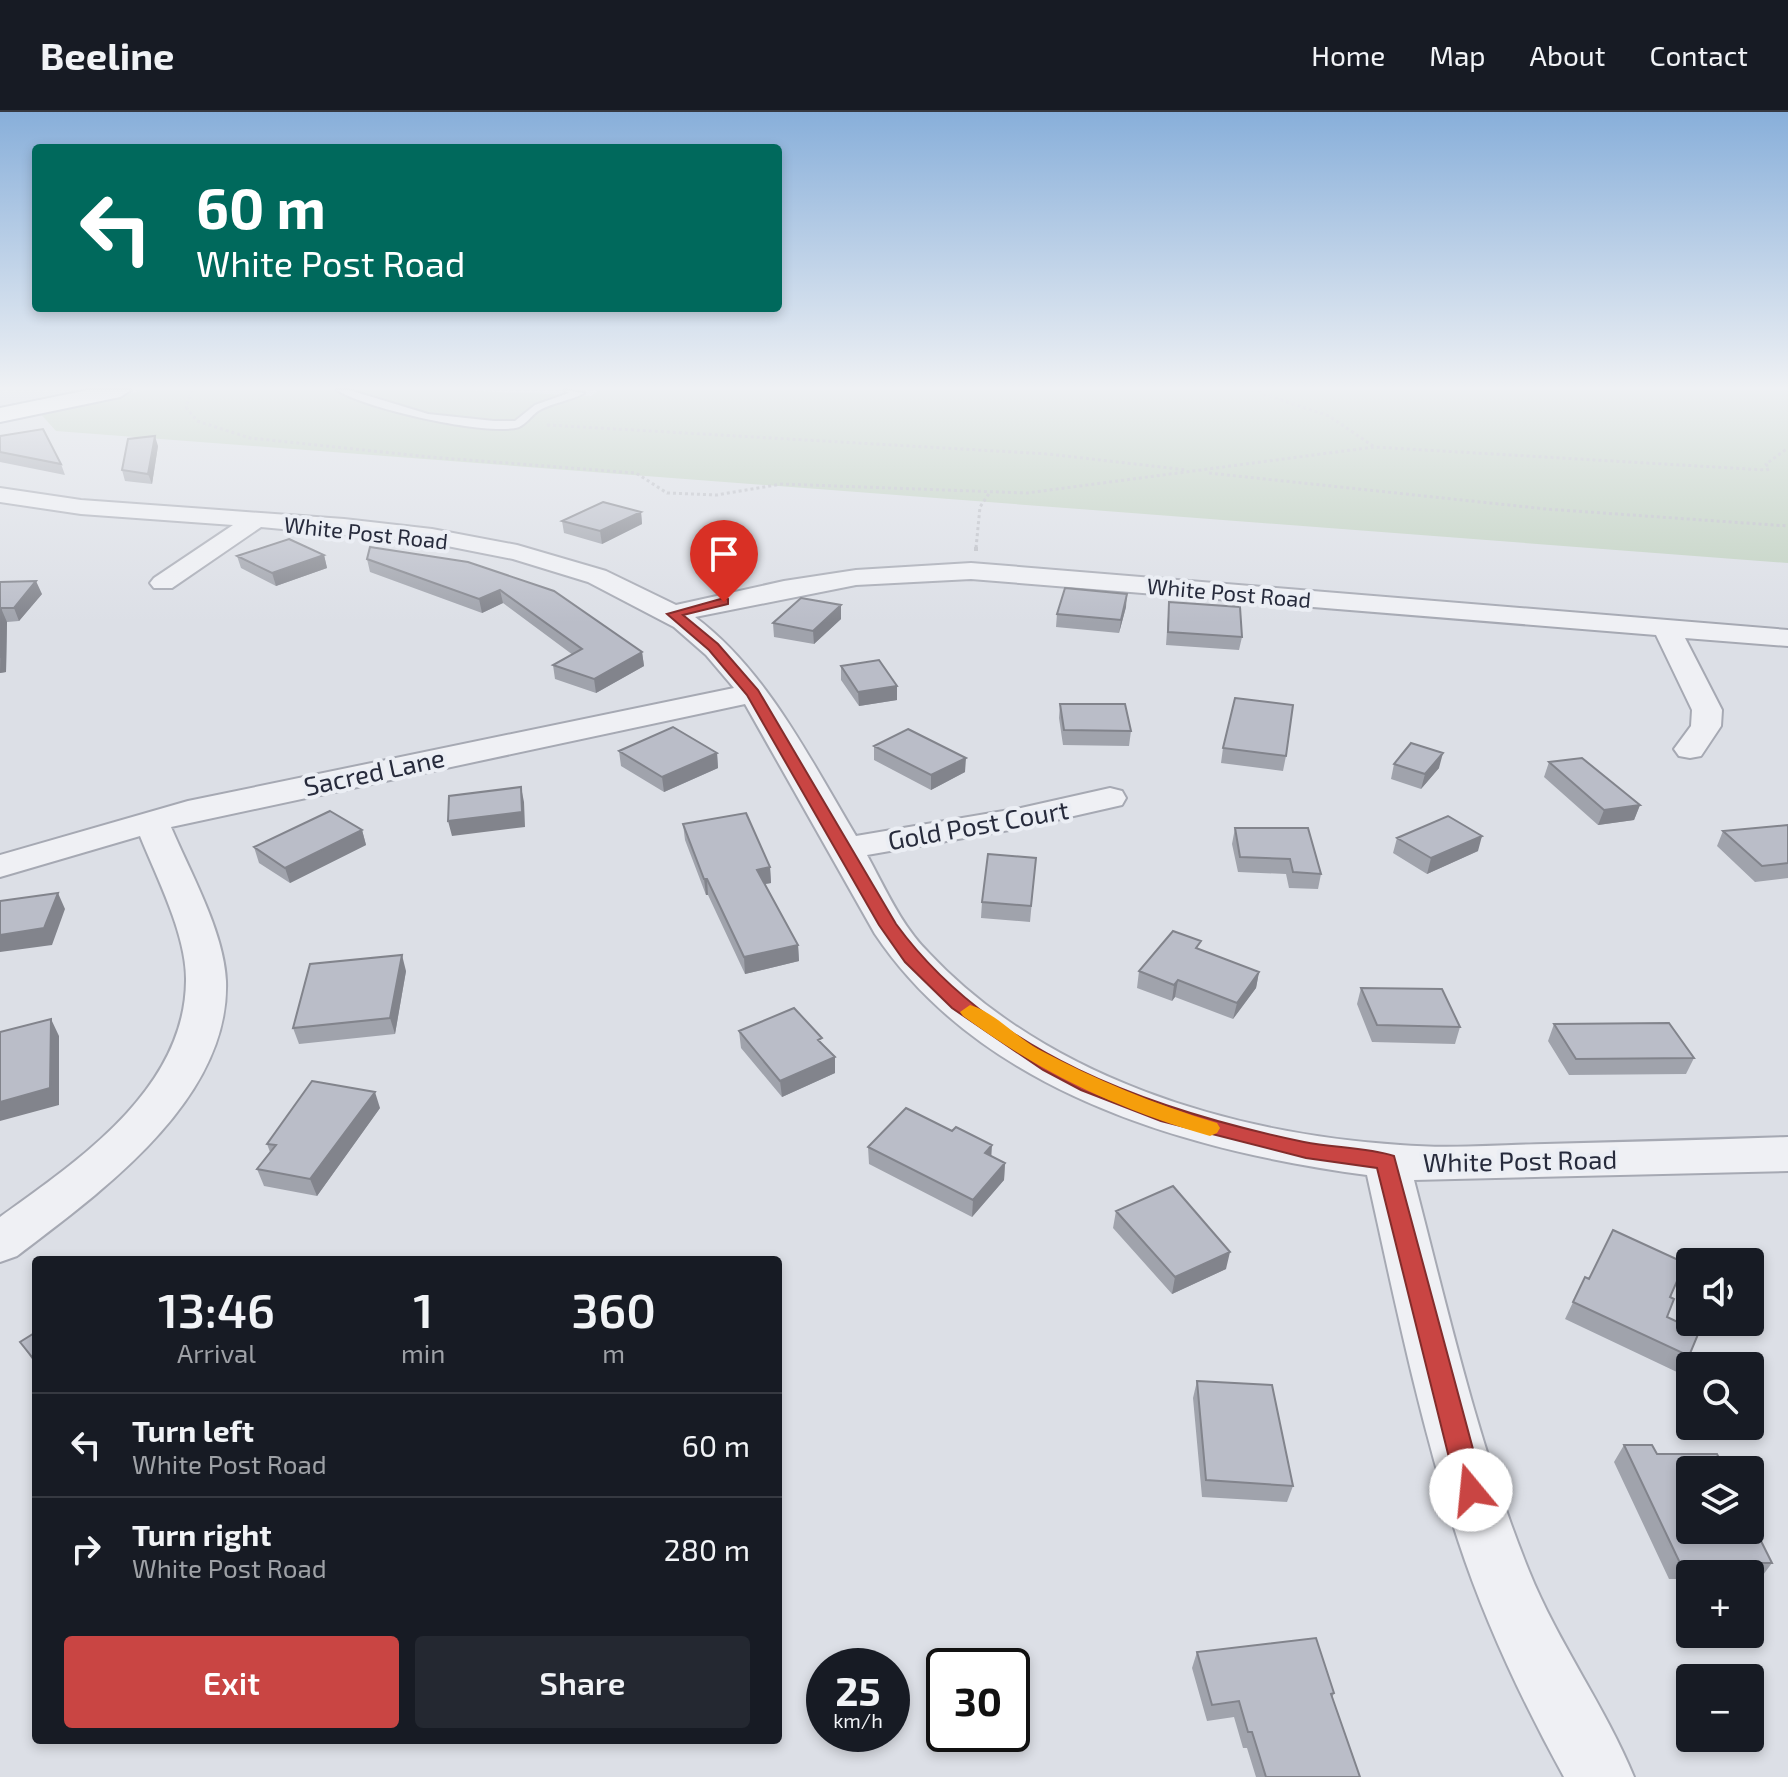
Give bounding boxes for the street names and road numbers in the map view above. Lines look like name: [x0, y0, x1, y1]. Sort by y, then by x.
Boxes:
street label: White Post Road: [283, 510, 449, 554]
street label: White Post Road: [1146, 572, 1312, 612]
street label: Sacred Lane: [301, 741, 447, 801]
street label: Gold Post Court: [885, 793, 1071, 855]
street label: White Post Road: [1422, 1143, 1618, 1177]

